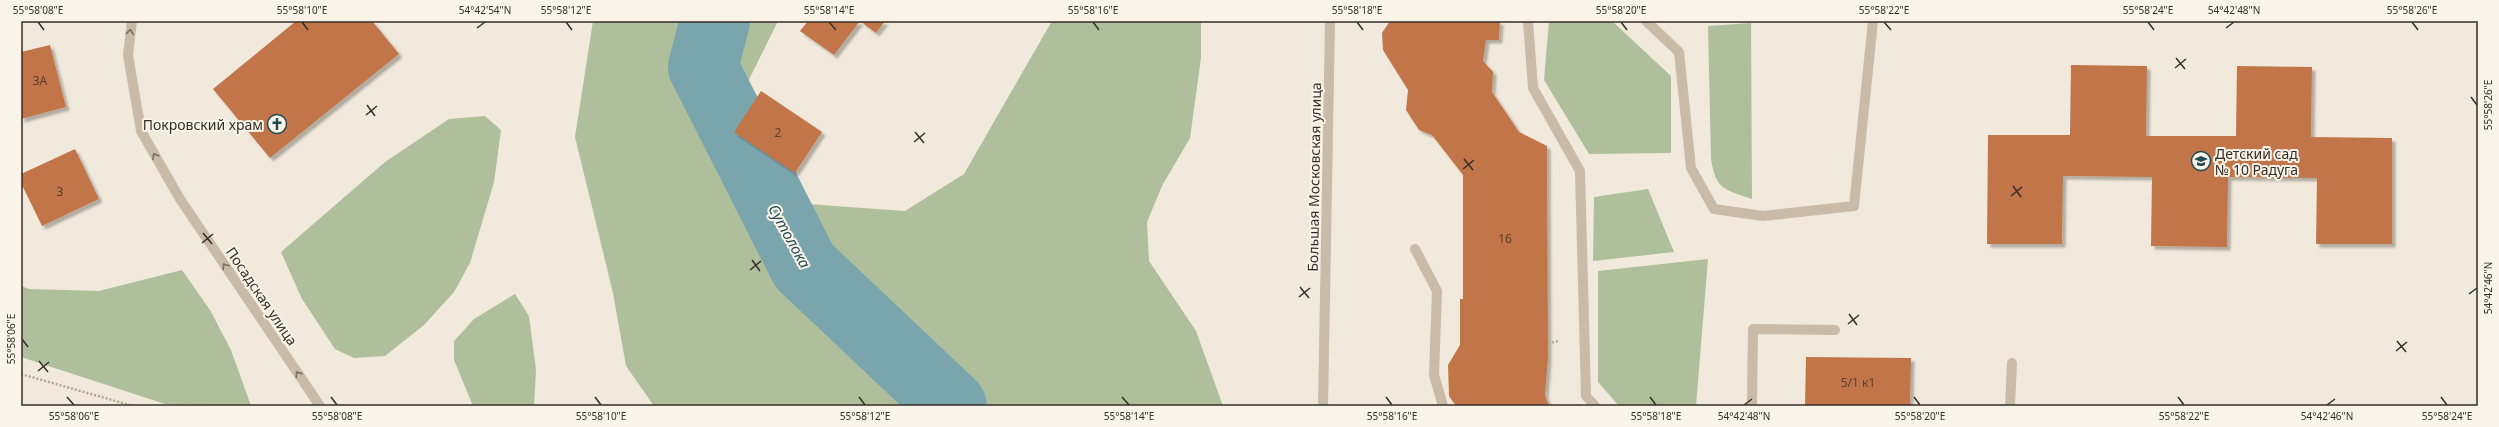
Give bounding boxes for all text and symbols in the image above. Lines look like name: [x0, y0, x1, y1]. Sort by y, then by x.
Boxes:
text: 55°58'08"E: [13, 3, 63, 17]
text: 55°58'10"E: [277, 3, 327, 17]
text: 54°42'54"N: [459, 3, 511, 17]
text: 55°58'12"E: [541, 3, 591, 17]
text: 55°58'14"E: [804, 3, 854, 17]
text: 55°58'16"E: [1068, 3, 1118, 17]
text: 55°58'18"E: [1332, 3, 1382, 17]
text: 55°58'20"E: [1596, 3, 1646, 17]
text: 55°58'22"E: [1859, 3, 1909, 17]
text: 55°58'24"E: [2123, 3, 2173, 17]
text: 54°42'48"N: [2208, 3, 2260, 17]
text: 55°58'26"E: [2387, 3, 2437, 17]
one-way arrow: [126, 29, 135, 35]
house number: 3А: [33, 72, 48, 89]
text: 55°58'26"E: [2481, 80, 2495, 130]
street label: Большая Московская улица: [1303, 82, 1325, 272]
church icon: Покровский храм: [266, 113, 288, 135]
place label: Покровский храм: [143, 115, 263, 134]
house number: 2: [775, 124, 782, 141]
place label: Детский сад № 10 Радуга: [2215, 144, 2298, 179]
school or university icon: Детский сад № 10 Радуга: [2190, 150, 2212, 172]
one-way arrow: [153, 153, 160, 161]
house number: 3: [57, 183, 64, 200]
water label: Сутолока: [764, 201, 816, 272]
house number: 16: [1498, 230, 1512, 247]
street label: Посадская улица: [222, 243, 302, 349]
text: 54°42'46"N: [2481, 262, 2495, 314]
one-way arrow: [222, 263, 230, 270]
text: 55°58'06"E: [4, 314, 18, 364]
one-way arrow: [295, 371, 303, 378]
house number: 5/1 к1: [1841, 374, 1875, 391]
text: 55°58'06"E: [49, 409, 99, 423]
text: 55°58'08"E: [312, 409, 362, 423]
text: 55°58'10"E: [576, 409, 626, 423]
text: 55°58'12"E: [840, 409, 890, 423]
text: 55°58'14"E: [1104, 409, 1154, 423]
text: 55°58'16"E: [1367, 409, 1417, 423]
text: 55°58'18"E: [1631, 409, 1681, 423]
text: 54°42'48"N: [1718, 409, 1770, 423]
text: 55°58'20"E: [1895, 409, 1945, 423]
text: 55°58'22"E: [2159, 409, 2209, 423]
text: 54°42'46"N: [2301, 409, 2353, 423]
text: 55°58'24"E: [2422, 409, 2472, 423]

